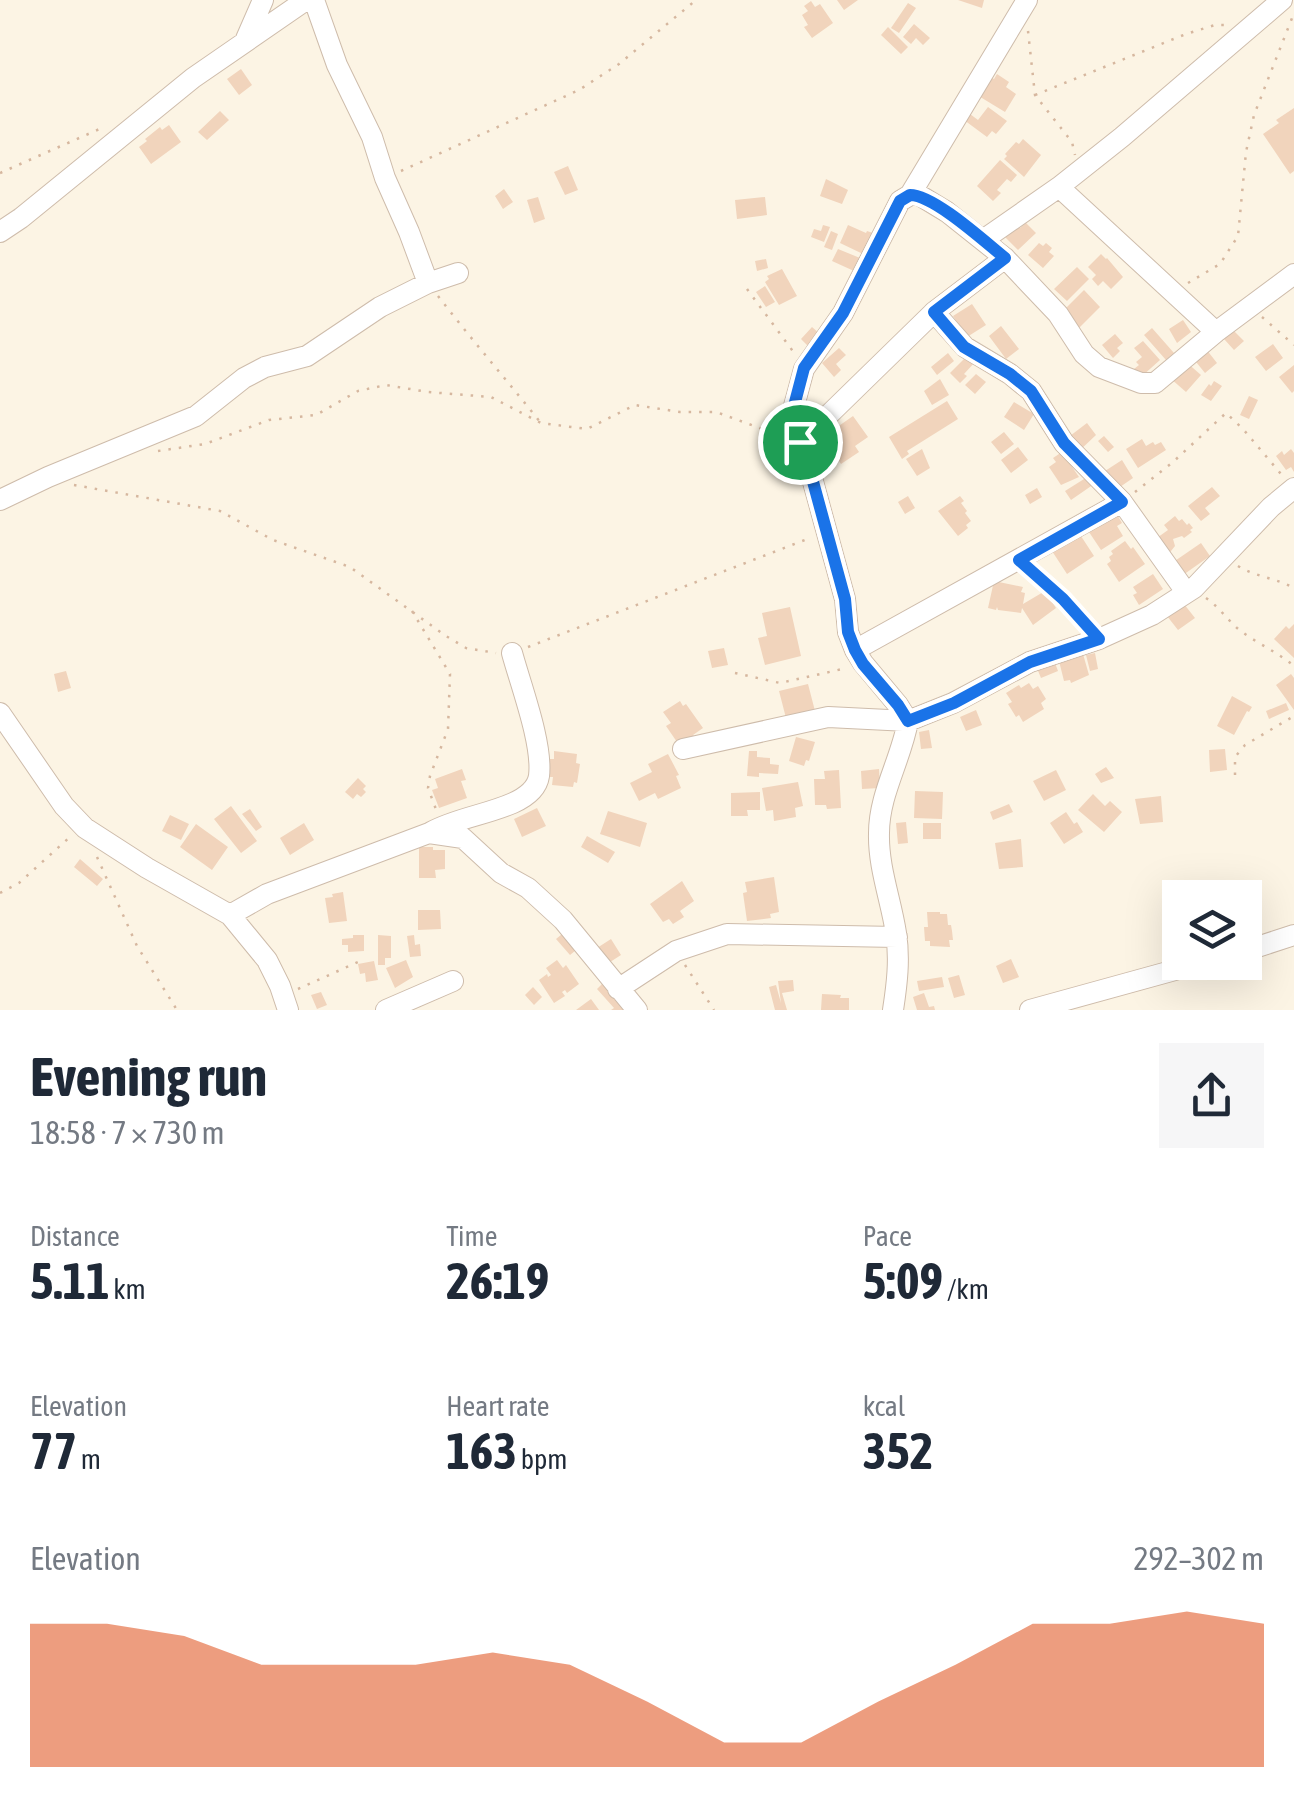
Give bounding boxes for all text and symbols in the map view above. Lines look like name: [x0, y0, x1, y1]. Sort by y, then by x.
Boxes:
pin: [758, 400, 843, 485]
icon: arrive: [773, 415, 828, 470]
map controls: [1162, 880, 1262, 980]
button: layers: [1162, 880, 1262, 980]
button: share: [1159, 1043, 1264, 1148]
text: Evening run: [30, 1045, 267, 1108]
text: 18:58 · 7 × 730 m: [30, 1114, 224, 1151]
text: Distance: [30, 1220, 120, 1252]
text: Time: [446, 1220, 497, 1252]
text: Pace: [863, 1220, 912, 1252]
text: 5.11: [30, 1252, 109, 1310]
text: 26:19: [446, 1252, 549, 1310]
text: 5:09: [863, 1252, 943, 1310]
text: km: [109, 1273, 146, 1305]
text: /km: [943, 1273, 989, 1305]
text: Elevation: [30, 1390, 127, 1422]
text: Heart rate: [446, 1390, 549, 1422]
text: kcal: [863, 1390, 905, 1422]
text: 77: [30, 1422, 77, 1480]
text: 163: [446, 1422, 517, 1480]
text: 352: [863, 1422, 933, 1480]
text: m: [77, 1443, 101, 1475]
text: bpm: [517, 1443, 567, 1475]
text: Elevation: [30, 1540, 141, 1577]
text: 292–302 m: [1134, 1540, 1264, 1577]

